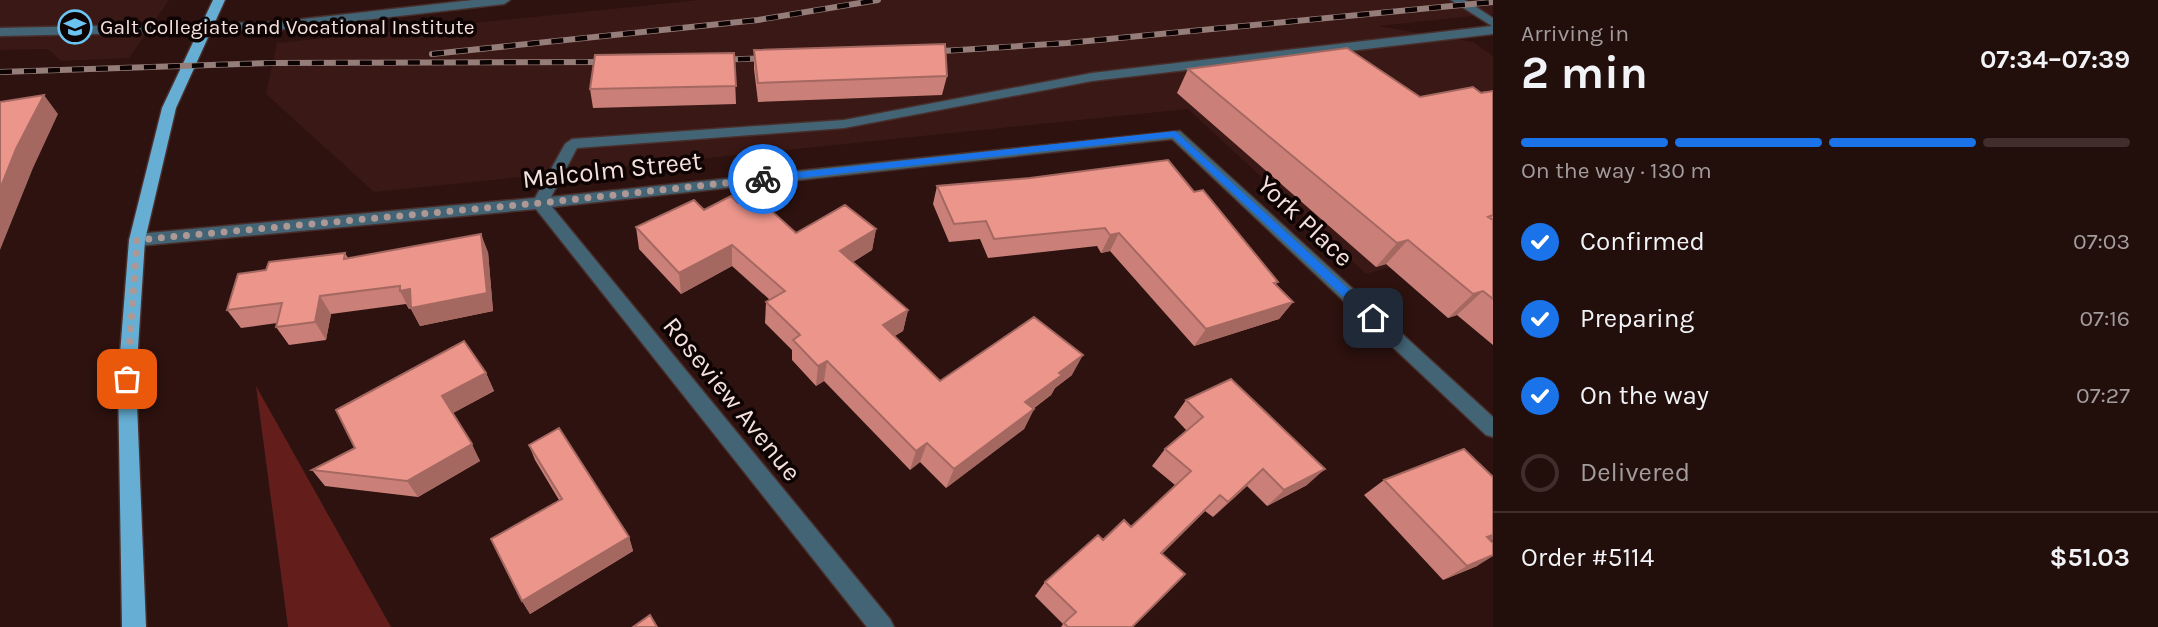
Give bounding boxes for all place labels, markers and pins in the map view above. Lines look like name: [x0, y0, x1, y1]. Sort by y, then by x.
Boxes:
school or university icon: Galt Collegiate and Vocational Institute: [56, 8, 94, 46]
place label: Galt Collegiate and Vocational Institute: [100, 15, 475, 39]
pin: [1343, 288, 1403, 348]
pin: [97, 349, 157, 409]

